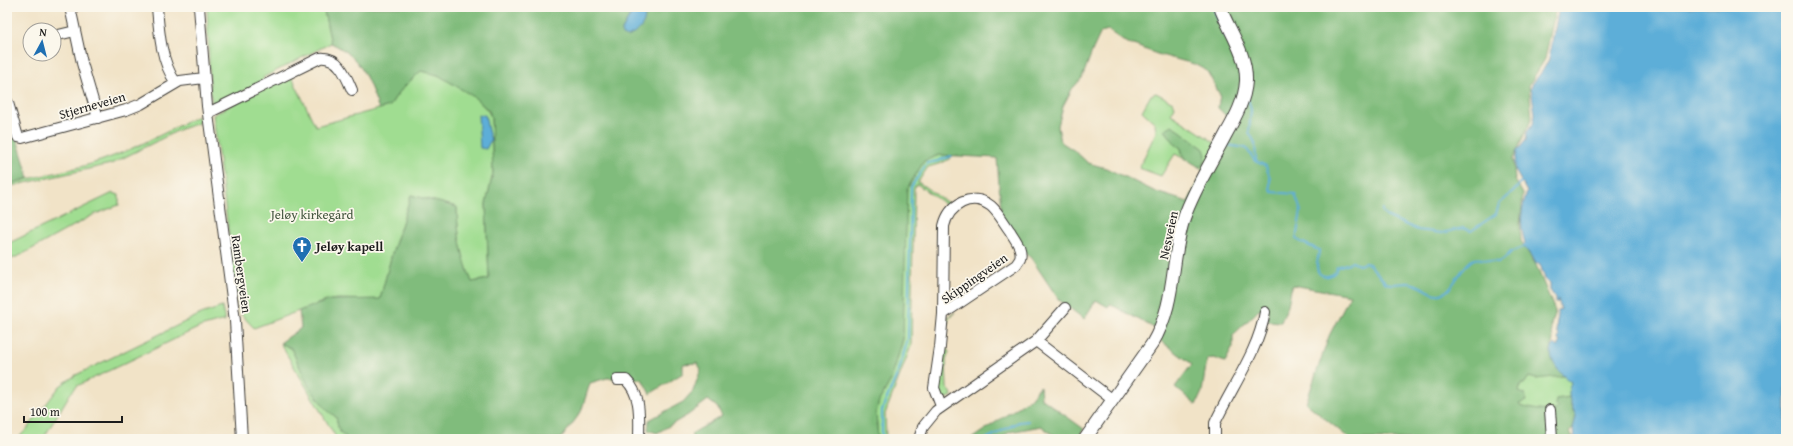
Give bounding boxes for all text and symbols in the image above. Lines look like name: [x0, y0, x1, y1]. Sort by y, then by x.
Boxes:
north arrow: [22, 22, 62, 62]
text: N: [39, 24, 48, 41]
street label: Stjerneveien: [57, 87, 128, 124]
park label: Jeløy kirkegård: [269, 205, 353, 224]
street label: Nesveien: [1154, 208, 1183, 261]
street label: Rambergveien: [227, 234, 256, 315]
church icon: Jeløy kapell: [291, 235, 313, 263]
place label: Jeløy kapell: [314, 237, 383, 256]
street label: Skippingveien: [937, 248, 1012, 308]
scale bar: [24, 398, 122, 424]
text: 100 m: [30, 403, 60, 420]

